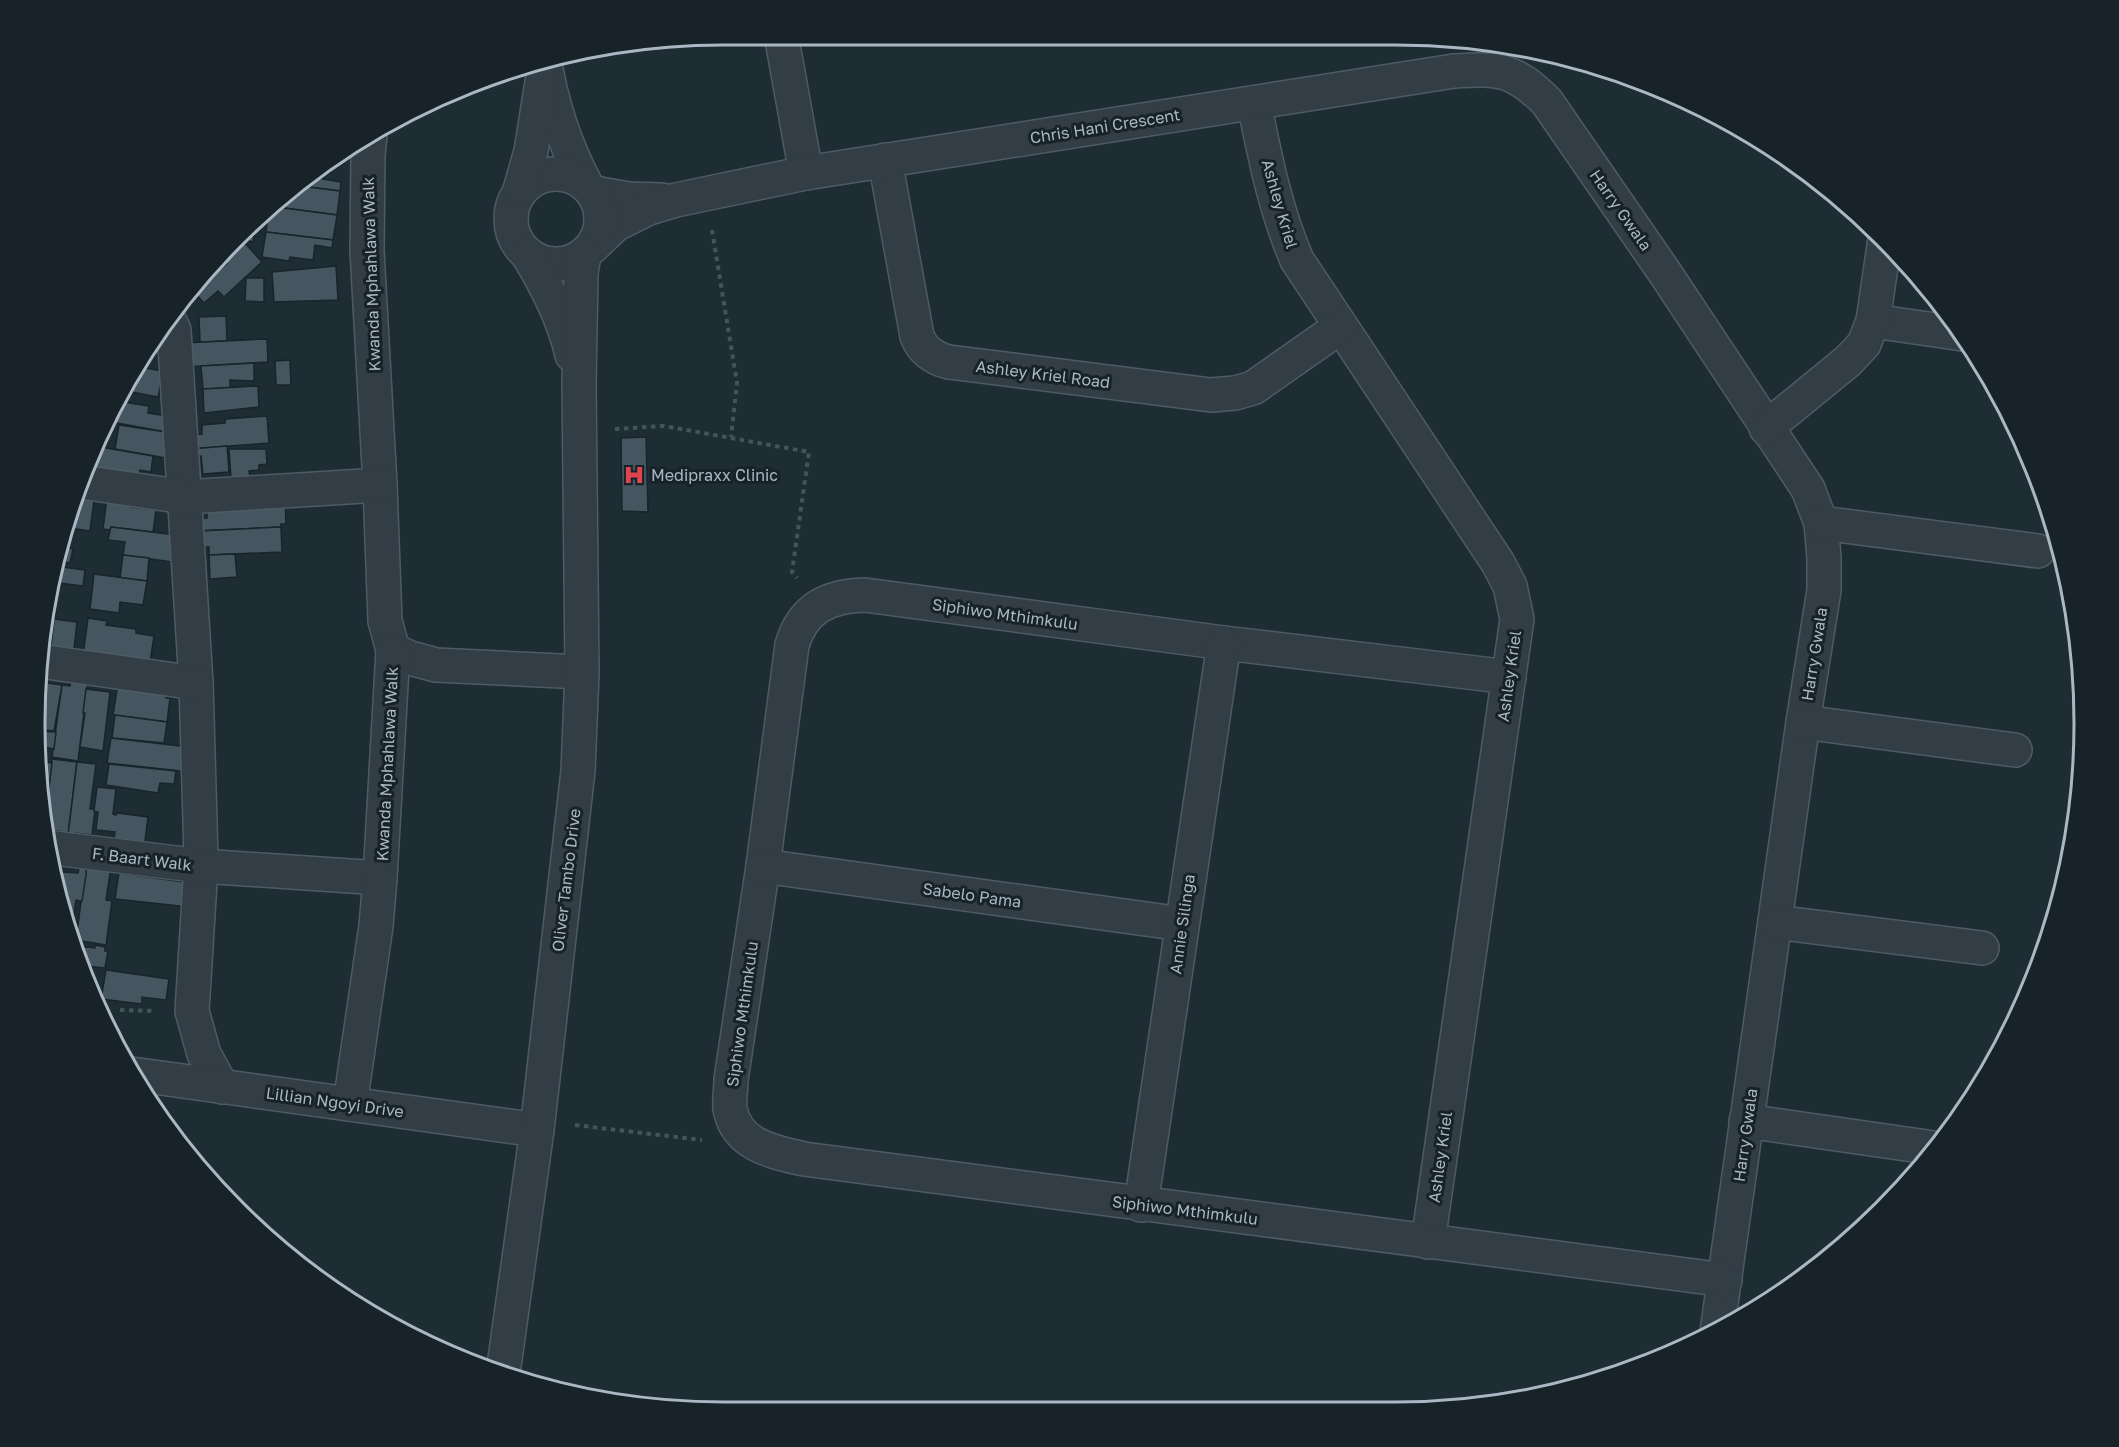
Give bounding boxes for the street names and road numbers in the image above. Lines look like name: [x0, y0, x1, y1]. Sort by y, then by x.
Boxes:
street label: Chris Hani Crescent: [1028, 104, 1182, 148]
street label: Ashley Kriel: [1258, 157, 1302, 251]
street label: Harry Gwala: [1586, 166, 1656, 254]
street label: Kwanda Mphahlawa Walk: [358, 176, 384, 372]
street label: Ashley Kriel Road: [975, 356, 1111, 392]
street label: Siphiwo Mthimkulu: [931, 594, 1079, 634]
street label: Harry Gwala: [1797, 606, 1831, 702]
street label: Ashley Kriel: [1493, 629, 1525, 723]
street label: Kwanda Mphahlawa Walk: [372, 666, 402, 862]
street label: Oliver Tambo Drive: [547, 807, 585, 953]
street label: F. Baart Walk: [91, 843, 193, 875]
street label: Annie Silinga: [1165, 873, 1199, 975]
street label: Sabelo Pama: [921, 878, 1023, 912]
street label: Siphiwo Mthimkulu: [722, 940, 762, 1088]
street label: Lillian Ngoyi Drive: [265, 1082, 405, 1122]
street label: Harry Gwala: [1729, 1087, 1761, 1183]
street label: Ashley Kriel: [1424, 1110, 1456, 1204]
street label: Siphiwo Mthimkulu: [1111, 1191, 1259, 1229]

